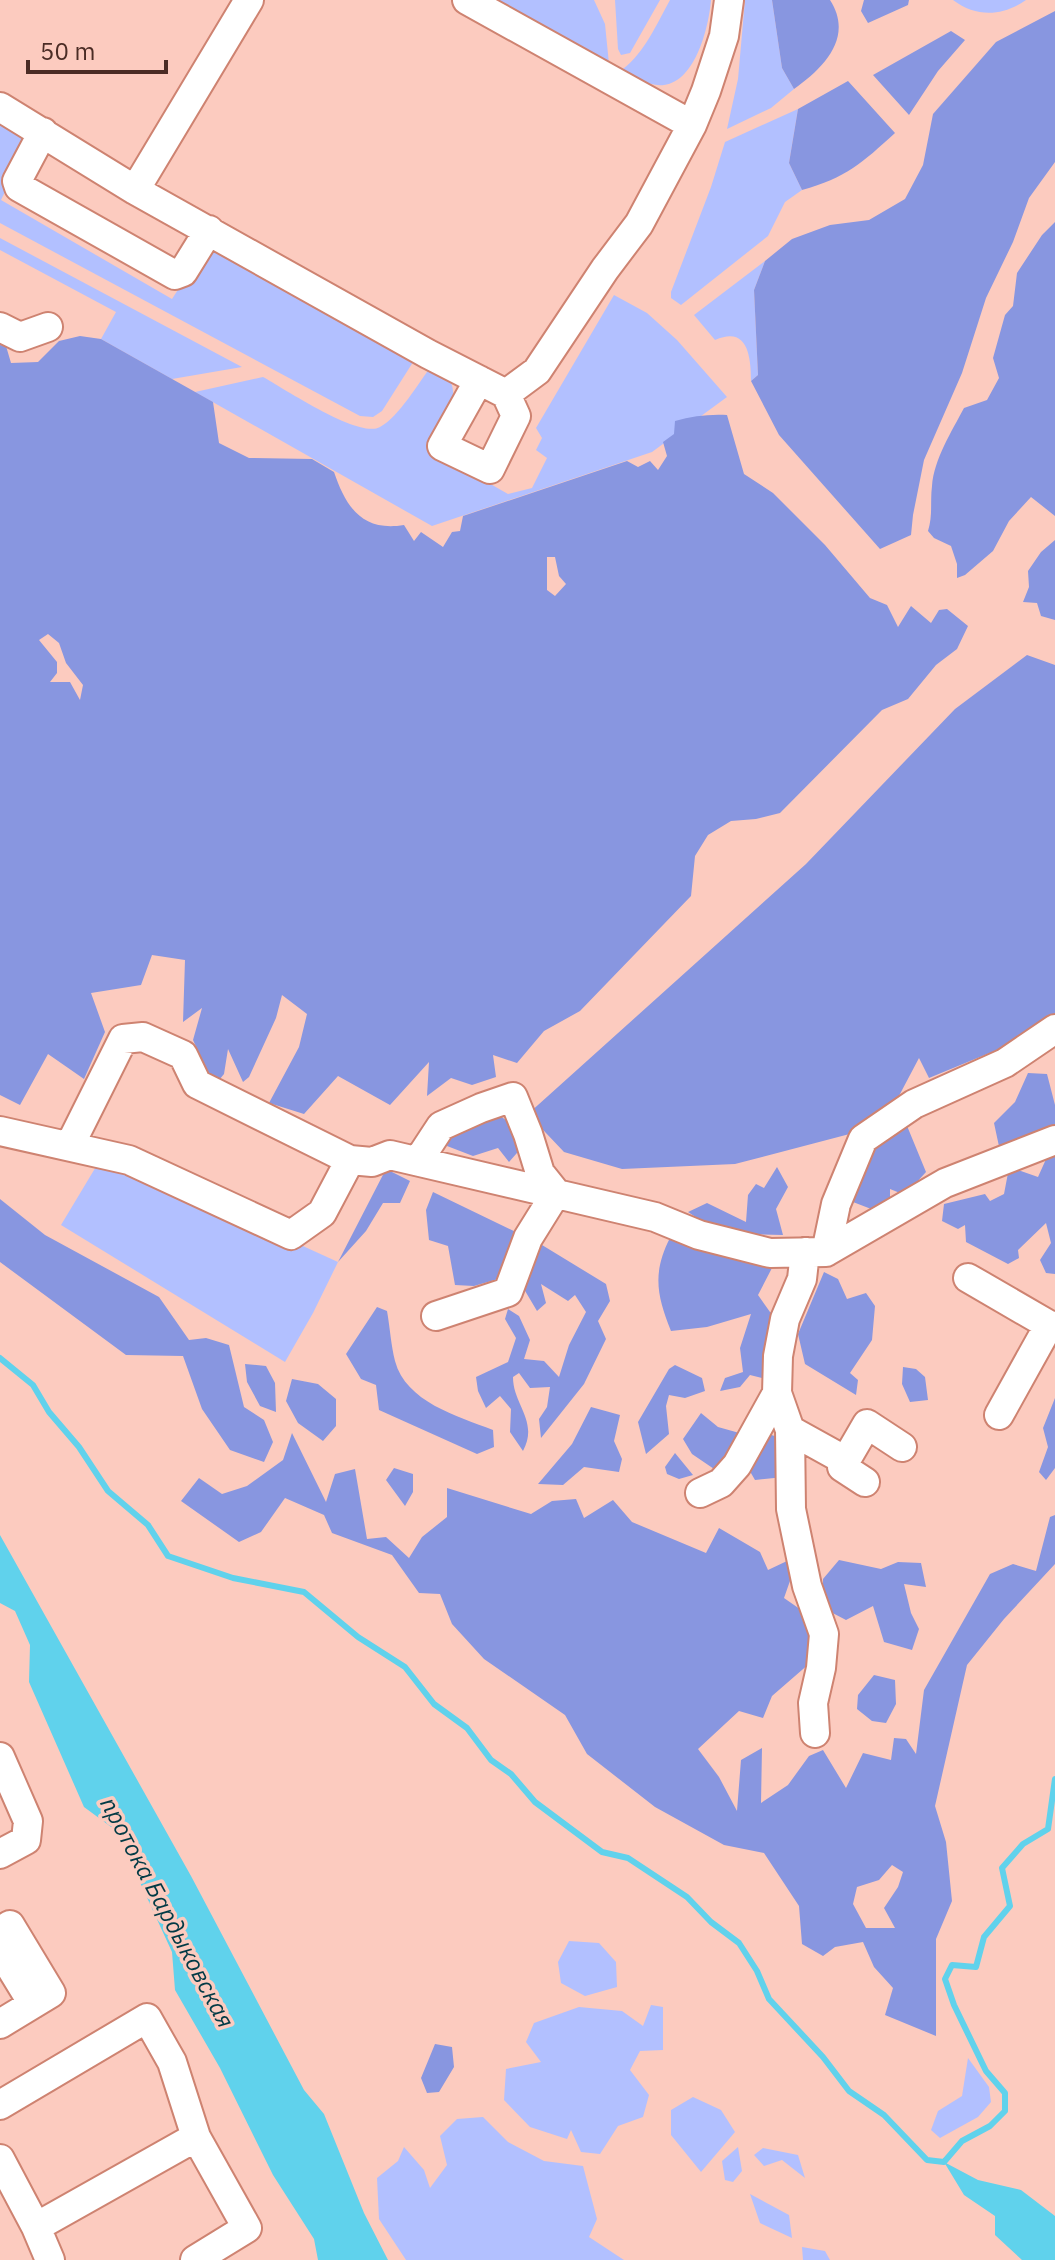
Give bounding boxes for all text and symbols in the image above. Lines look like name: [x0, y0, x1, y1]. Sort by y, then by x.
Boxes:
scale bar: [28, 24, 166, 74]
text: 50 m: [40, 35, 95, 67]
water label: протока Бардыковская: [93, 1791, 243, 2033]

